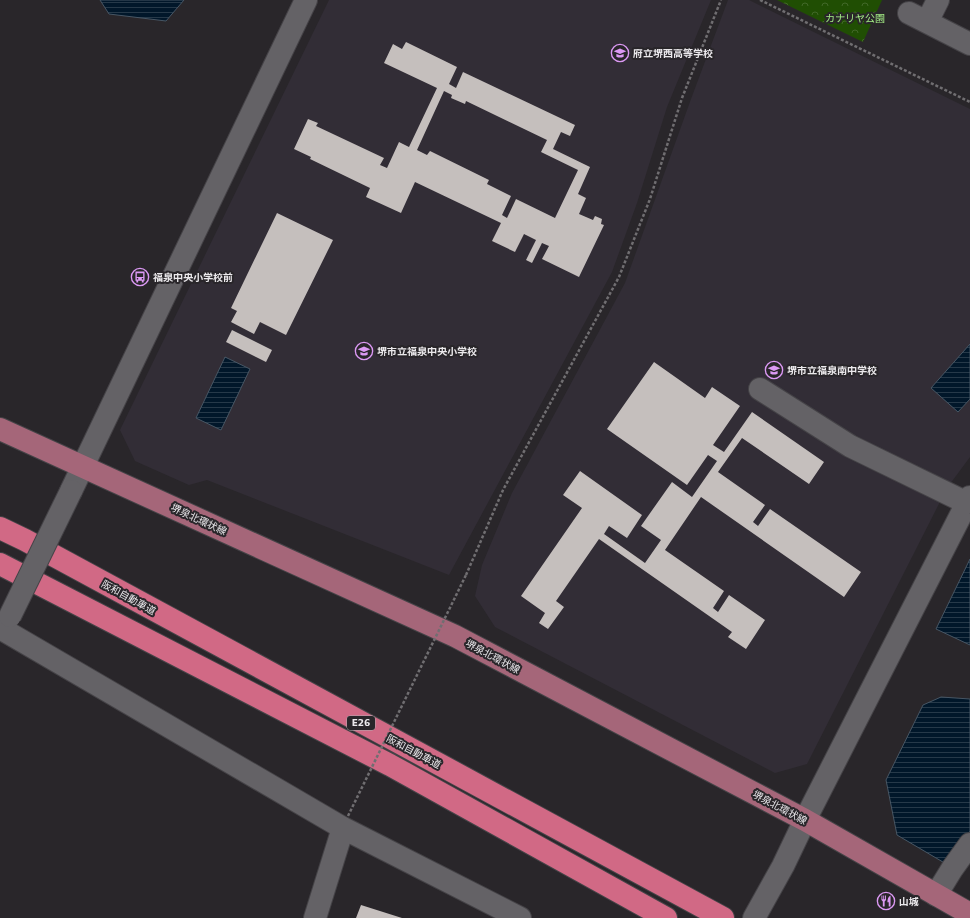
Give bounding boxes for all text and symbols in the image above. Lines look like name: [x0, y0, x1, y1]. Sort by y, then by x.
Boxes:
park label: カナリヤ公園: [825, 13, 885, 24]
school or university icon: 府立堺西高等学校: [610, 43, 630, 63]
place label: 府立堺西高等学校: [633, 48, 713, 59]
bus stop icon: 福泉中央小学校前: [130, 267, 150, 287]
place label: 福泉中央小学校前: [153, 272, 233, 283]
school or university icon: 堺市立福泉中央小学校: [354, 341, 374, 361]
place label: 堺市立福泉中央小学校: [377, 346, 477, 357]
school or university icon: 堺市立福泉南中学校: [764, 360, 784, 380]
place label: 堺市立福泉南中学校: [787, 365, 877, 376]
street label: 堺泉北環状線: [169, 502, 228, 537]
street label: 阪和自動車道: [100, 578, 158, 617]
street label: 堺泉北環状線: [464, 638, 522, 675]
road number: E26: [347, 716, 375, 730]
street label: 阪和自動車道: [385, 733, 443, 770]
street label: 堺泉北環状線: [751, 789, 809, 826]
restaurant icon: 山城: [876, 891, 896, 911]
place label: 山城: [899, 896, 919, 907]

